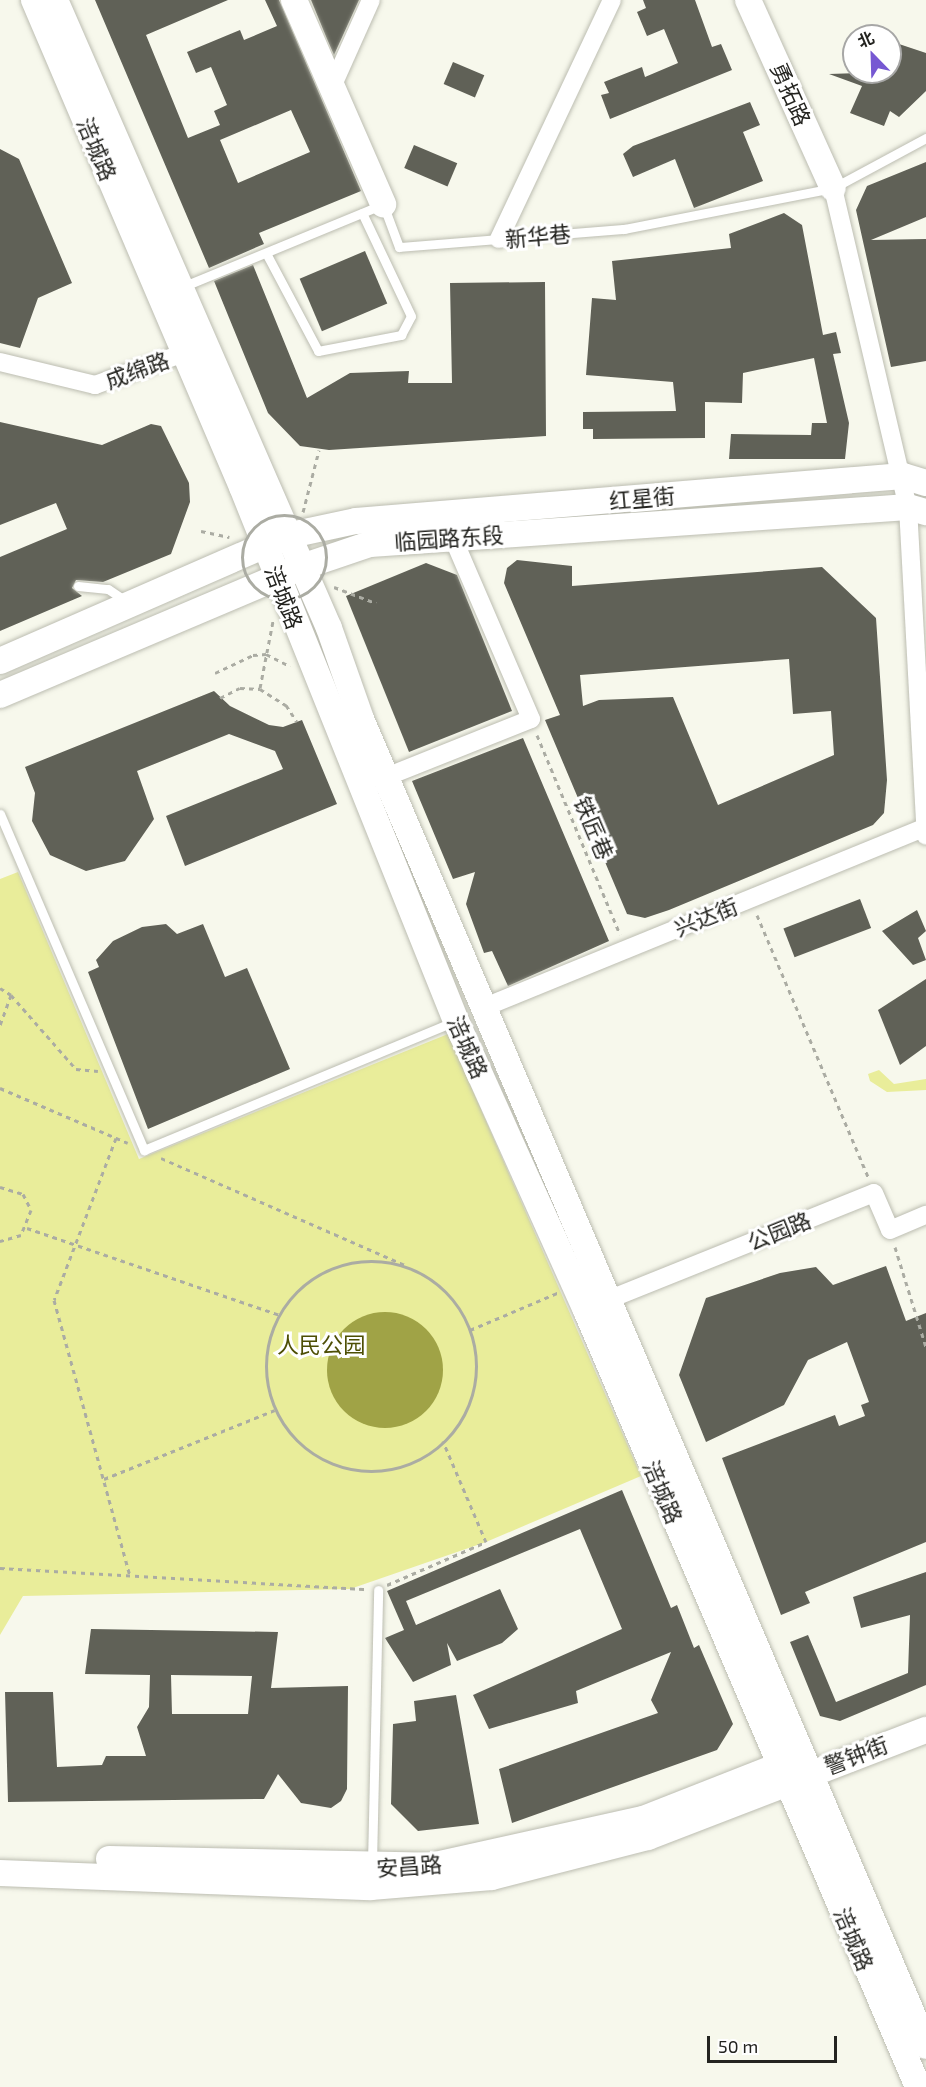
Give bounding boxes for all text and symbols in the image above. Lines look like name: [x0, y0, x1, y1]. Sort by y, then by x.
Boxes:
north arrow: [842, 24, 902, 84]
text: 北: [854, 27, 877, 51]
street label: 勇拓路: [766, 58, 816, 130]
street label: 涪城路: [72, 113, 122, 185]
street label: 新华巷: [504, 220, 572, 252]
street label: 成绵路: [101, 346, 173, 394]
street label: 红星街: [608, 482, 676, 514]
street label: 临园路东段: [393, 521, 505, 555]
street label: 涪城路: [260, 561, 308, 633]
street label: 铁匠巷: [569, 792, 619, 864]
street label: 兴达街: [670, 892, 742, 942]
street label: 涪城路: [443, 1011, 493, 1083]
street label: 公园路: [743, 1206, 815, 1256]
park label: 人民公园: [277, 1332, 365, 1358]
street label: 涪城路: [638, 1456, 688, 1528]
street label: 警钟街: [820, 1731, 892, 1779]
street label: 安昌路: [375, 1851, 443, 1881]
street label: 涪城路: [829, 1903, 879, 1975]
scale bar: [710, 2024, 840, 2062]
text: 50 m: [718, 2035, 758, 2057]

